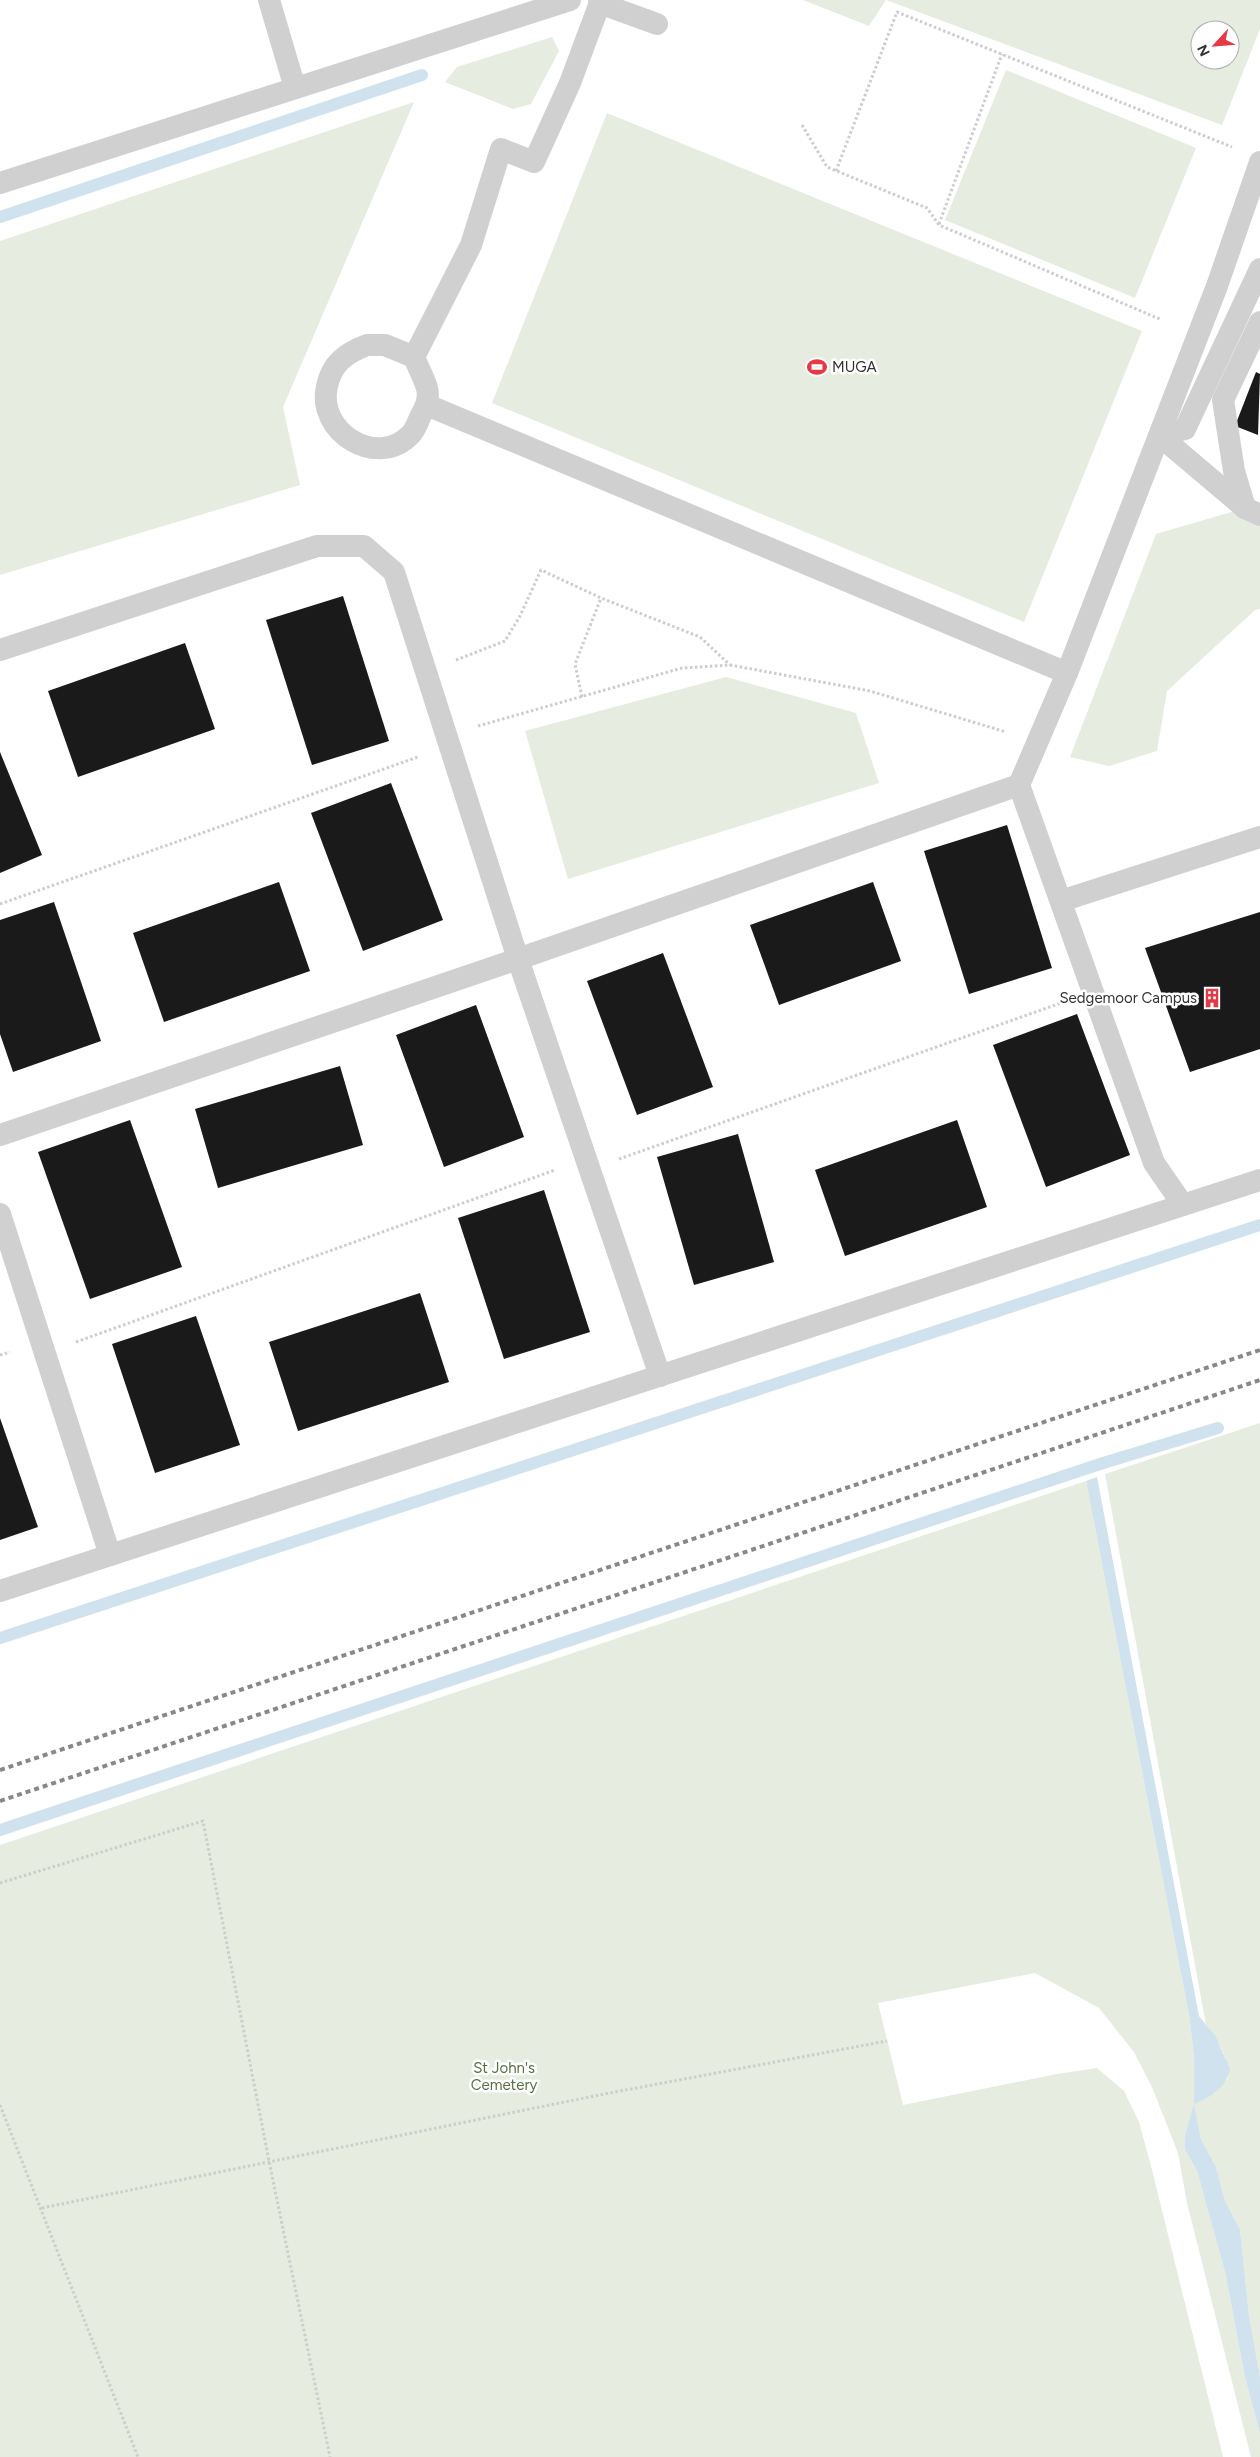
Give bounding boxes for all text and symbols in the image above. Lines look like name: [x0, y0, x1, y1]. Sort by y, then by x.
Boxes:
north arrow: [1190, 20, 1240, 70]
text: N: [1194, 42, 1214, 59]
sports icon: MUGA: [806, 356, 828, 378]
place label: MUGA: [832, 358, 877, 376]
building icon: Sedgemoor Campus: [1201, 987, 1223, 1009]
place label: Sedgemoor Campus: [1059, 989, 1197, 1007]
park label: St John's Cemetery: [471, 2059, 537, 2094]

